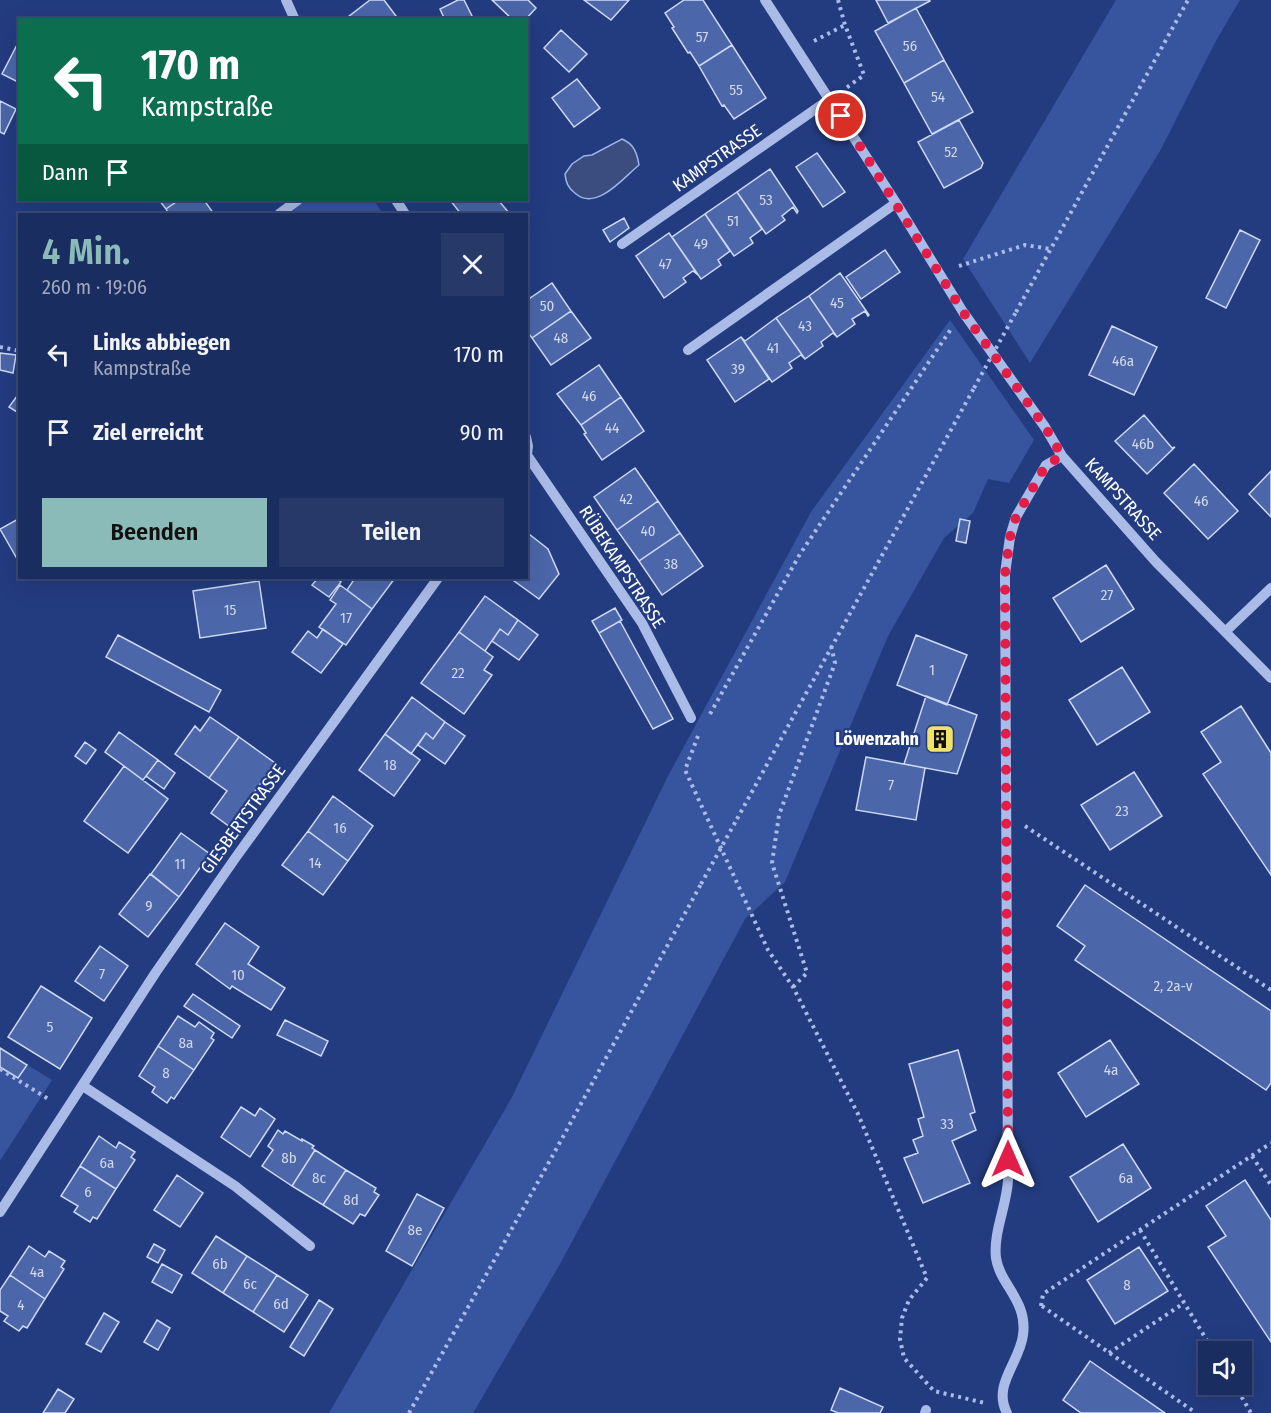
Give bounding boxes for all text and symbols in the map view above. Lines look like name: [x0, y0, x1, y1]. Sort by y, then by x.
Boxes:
house number: 57: [696, 28, 708, 46]
house number: 56: [903, 37, 917, 55]
text: 170 m: [141, 40, 240, 90]
icon: left: [42, 42, 120, 120]
house number: 55: [729, 81, 743, 99]
house number: 54: [931, 88, 945, 106]
pin: [815, 90, 866, 141]
text: Kampstraße: [141, 91, 273, 123]
icon: arrive: [824, 99, 857, 132]
street label: KAMPSTRASSE: [668, 119, 766, 197]
house number: 52: [944, 143, 958, 161]
icon: arrive: [101, 156, 134, 189]
text: Dann: [42, 159, 89, 186]
house number: 53: [759, 191, 773, 209]
house number: 51: [727, 212, 739, 230]
text: 4 Min.: [42, 230, 130, 274]
button: close: [441, 233, 504, 296]
house number: 49: [694, 235, 708, 253]
house number: 47: [658, 255, 672, 273]
text: 260 m · 19:06: [42, 275, 147, 299]
house number: 45: [830, 294, 844, 312]
house number: 50: [540, 297, 554, 315]
house number: 43: [798, 317, 812, 335]
text: Links abbiegen: [93, 329, 231, 356]
house number: 48: [554, 329, 568, 347]
icon: left: [42, 338, 75, 371]
house number: 41: [767, 339, 779, 357]
text: 170 m: [453, 341, 504, 368]
house number: 46a: [1112, 352, 1134, 370]
text: Kampstraße: [93, 356, 191, 380]
house number: 39: [731, 360, 745, 378]
house number: 46: [582, 387, 596, 405]
icon: arrive: [42, 416, 75, 449]
text: Ziel erreicht: [93, 419, 204, 446]
text: 90 m: [460, 419, 504, 446]
house number: 44: [605, 419, 619, 437]
house number: 46b: [1132, 435, 1154, 453]
street label: KAMPSTRASSE: [1080, 453, 1166, 545]
house number: 42: [619, 490, 633, 508]
house number: 46: [1194, 492, 1208, 510]
button: Beenden: [42, 498, 267, 567]
button: Teilen: [279, 498, 504, 567]
street label: RÜBEKAMPSTRASSE: [574, 502, 670, 632]
house number: 40: [640, 522, 656, 540]
house number: 38: [664, 555, 678, 573]
house number: 27: [1101, 586, 1113, 604]
house number: 15: [224, 601, 236, 619]
house number: 17: [340, 609, 352, 627]
house number: 1: [929, 661, 935, 679]
house number: 22: [451, 664, 465, 682]
building icon: Löwenzahn: [924, 723, 956, 755]
place label: Löwenzahn: [835, 728, 919, 750]
house number: 18: [383, 756, 397, 774]
street label: GIESBERTSTRASSE: [196, 760, 290, 878]
house number: 7: [888, 776, 894, 794]
house number: 23: [1115, 802, 1129, 820]
house number: 16: [333, 819, 347, 837]
house number: 14: [308, 854, 322, 872]
house number: 11: [174, 855, 186, 873]
house number: 9: [145, 897, 153, 915]
house number: 7: [99, 965, 105, 983]
house number: 10: [231, 966, 245, 984]
house number: 2, 2a-v: [1153, 977, 1193, 995]
house number: 5: [47, 1018, 54, 1036]
house number: 8a: [179, 1034, 193, 1052]
house number: 4a: [1104, 1061, 1118, 1079]
house number: 8: [162, 1064, 170, 1082]
house number: 33: [940, 1115, 954, 1133]
position arrow: [976, 1127, 1040, 1191]
house number: 8b: [281, 1149, 297, 1167]
house number: 6a: [100, 1154, 114, 1172]
house number: 8c: [312, 1169, 327, 1187]
house number: 6a: [1119, 1169, 1133, 1187]
house number: 6: [84, 1183, 92, 1201]
house number: 8d: [343, 1191, 359, 1209]
house number: 8e: [408, 1221, 422, 1239]
house number: 6b: [212, 1255, 228, 1273]
house number: 4a: [30, 1263, 44, 1281]
house number: 6c: [243, 1275, 258, 1293]
house number: 8: [1123, 1276, 1131, 1294]
house number: 6d: [273, 1295, 289, 1313]
house number: 4: [17, 1296, 25, 1314]
map controls: [1198, 1341, 1252, 1395]
button: sound: [1198, 1341, 1252, 1395]

